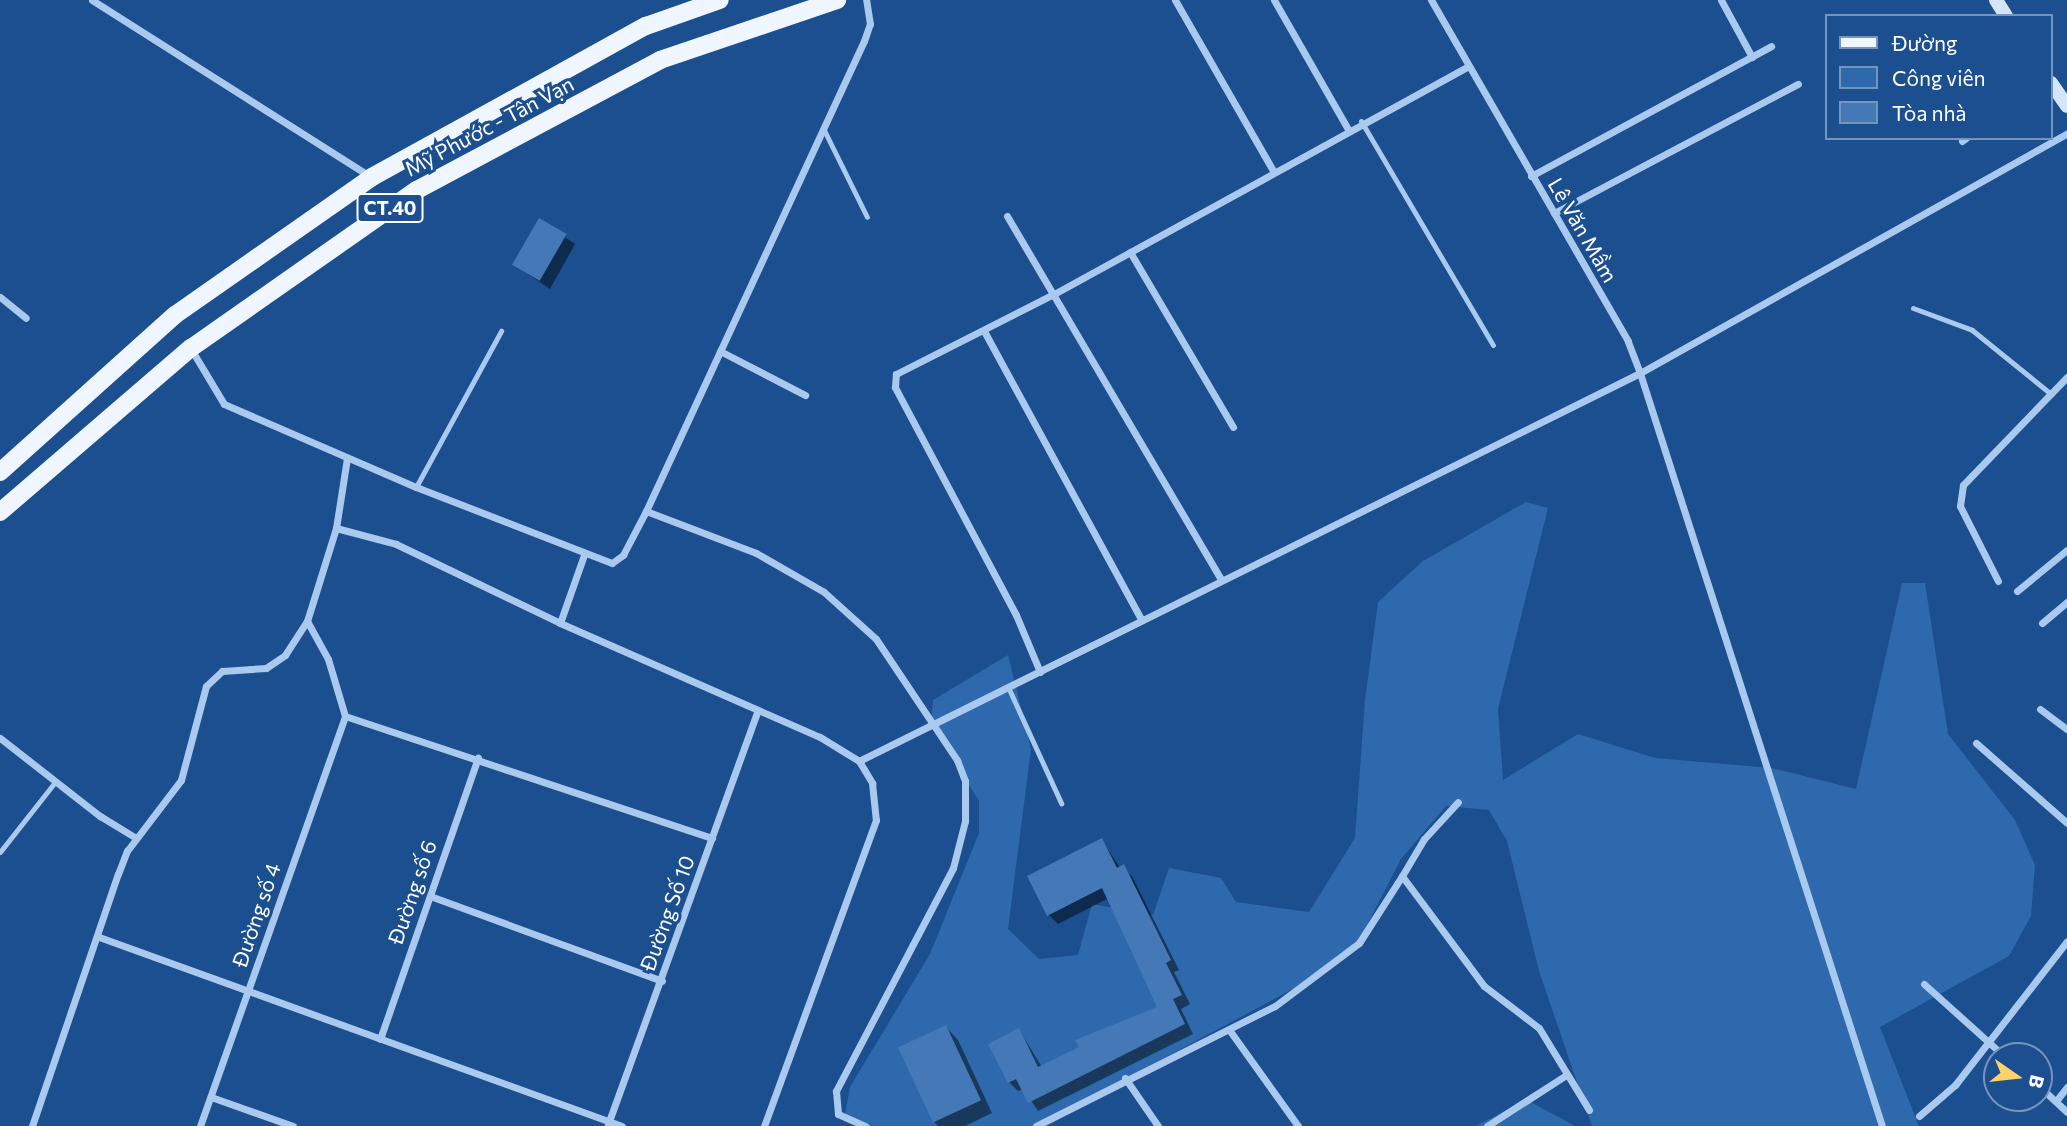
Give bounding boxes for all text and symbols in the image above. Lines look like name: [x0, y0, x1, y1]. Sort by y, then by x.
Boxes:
legend: [1826, 14, 2053, 140]
text: Đường: [1892, 30, 1957, 55]
text: Công viên: [1892, 65, 1986, 90]
street label: Mỹ Phước - Tân Vạn: [400, 71, 578, 181]
text: Tòa nhà: [1892, 100, 1966, 125]
street label: Lê Văn Mầm: [1543, 173, 1623, 287]
road number: CT.40: [355, 192, 425, 224]
street label: Đường số 6: [382, 837, 442, 947]
street label: Đường Số 10: [634, 852, 700, 974]
street label: Đường số 4: [226, 860, 286, 970]
north arrow: [1983, 1042, 2053, 1112]
text: B: [2024, 1073, 2050, 1091]

